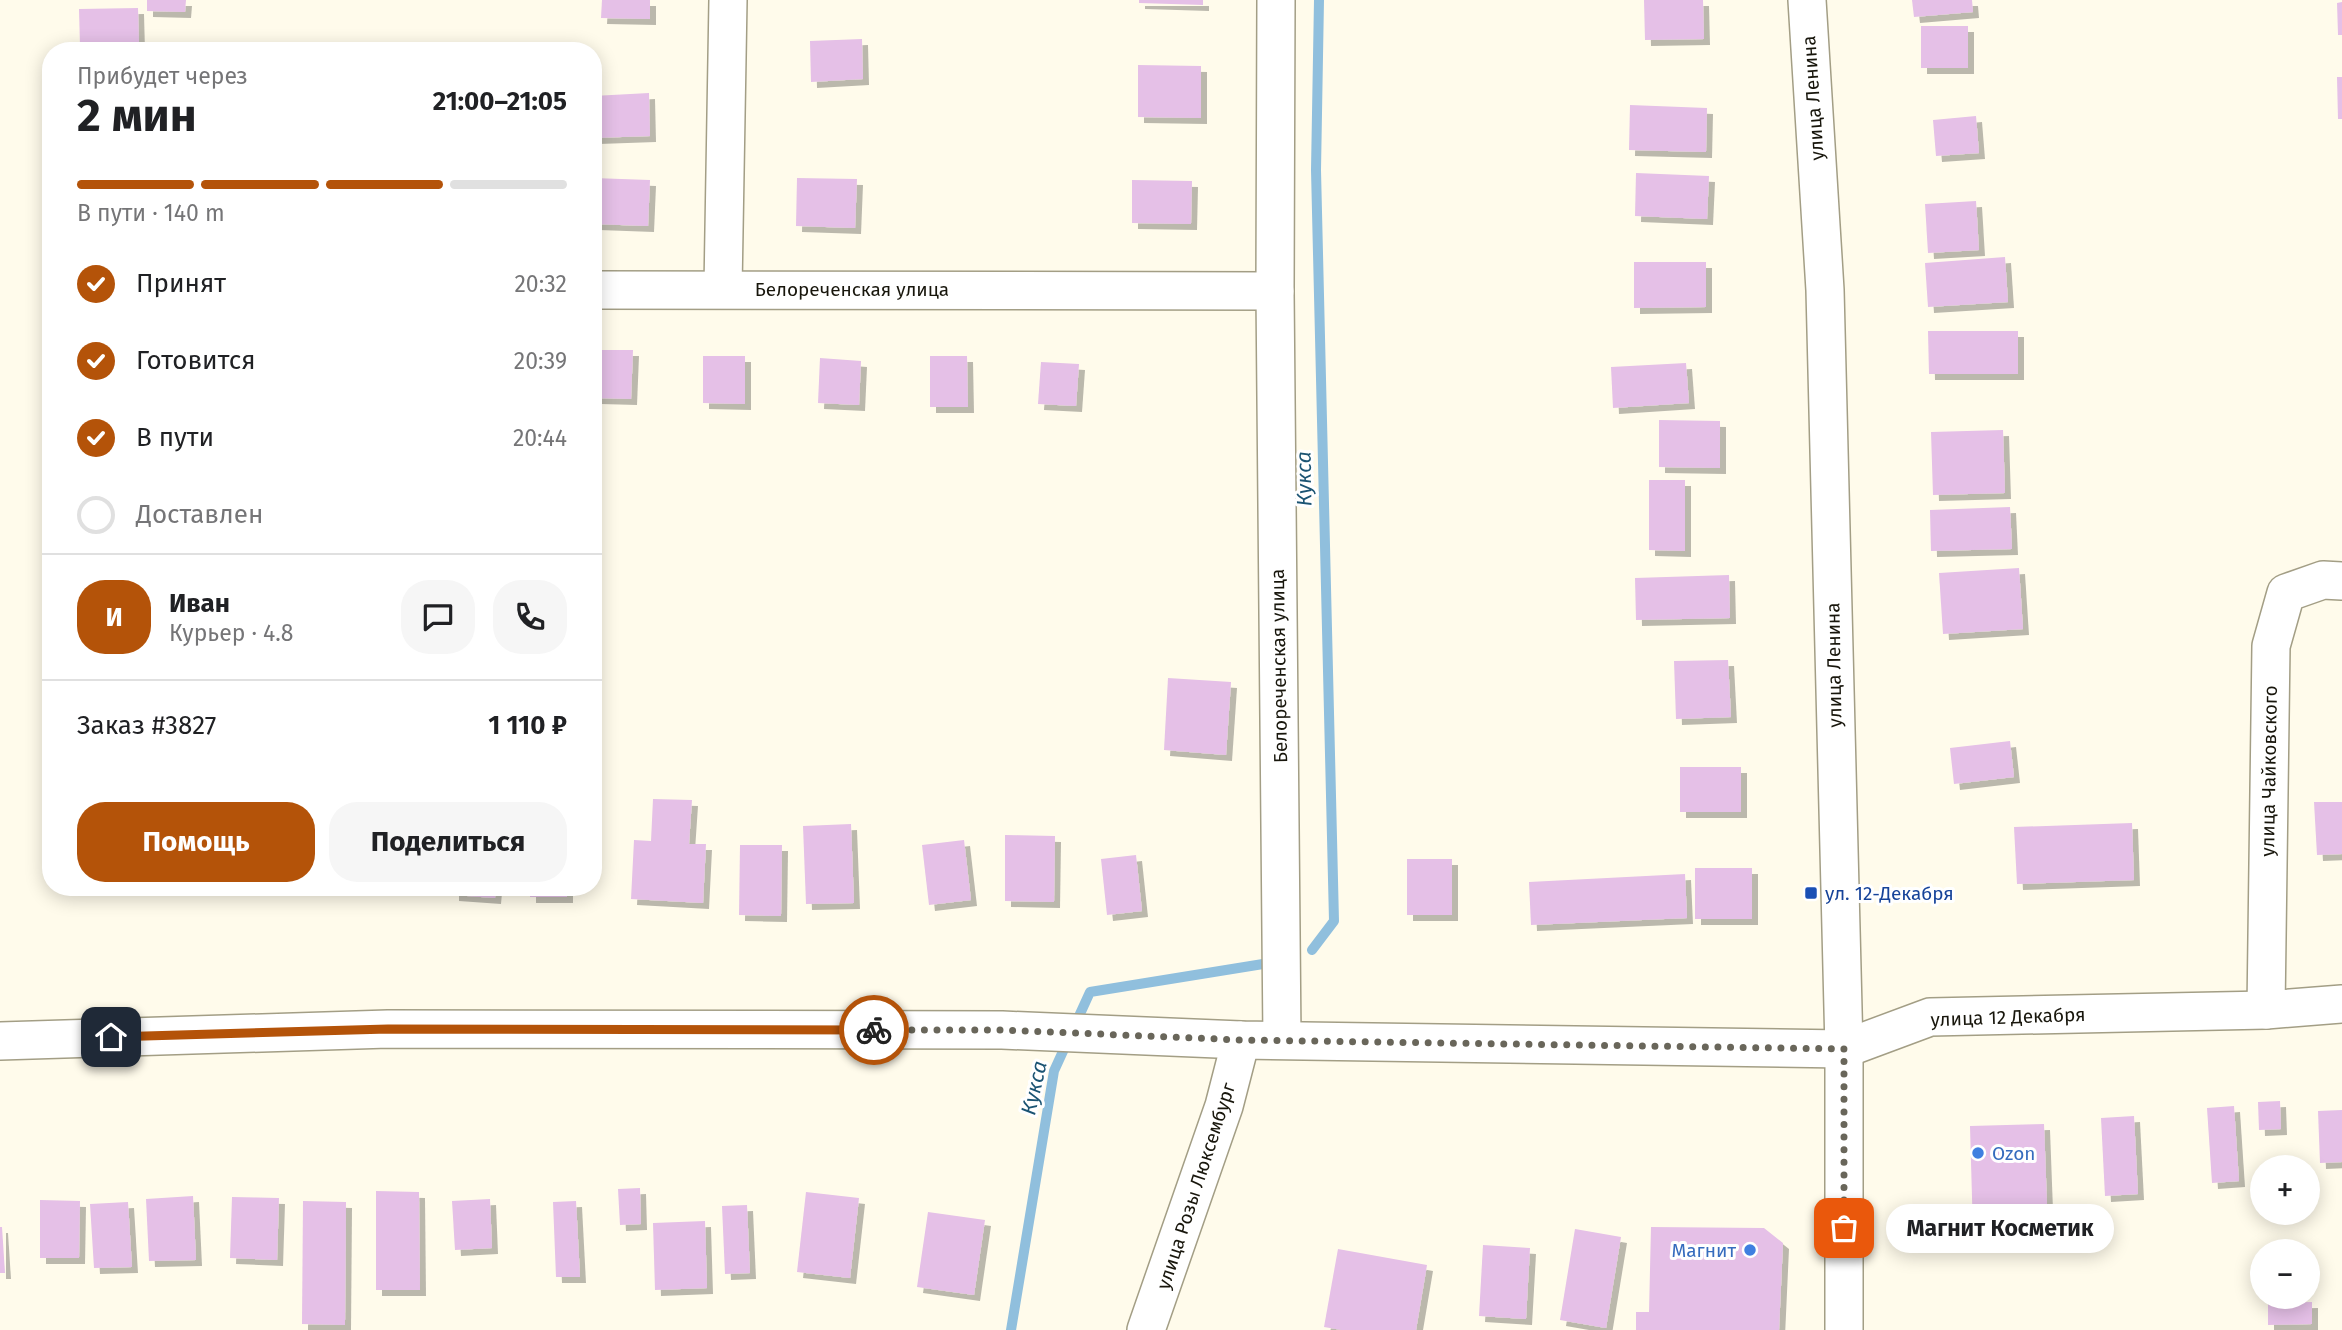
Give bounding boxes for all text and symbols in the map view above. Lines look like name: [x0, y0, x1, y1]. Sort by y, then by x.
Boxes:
street label: улица Ленина: [1797, 35, 1829, 161]
text: Прибудет через: [77, 62, 248, 90]
text: 21:00–21:05: [433, 86, 567, 117]
text: 2 мин: [77, 88, 197, 143]
text: В пути · 140 m: [77, 199, 225, 227]
icon: check: [77, 265, 115, 303]
text: Принят: [136, 268, 226, 299]
text: 20:32: [514, 270, 567, 298]
street label: Белореченская улица: [755, 278, 949, 301]
icon: check: [77, 342, 115, 380]
text: Готовится: [136, 345, 256, 376]
text: 20:39: [514, 347, 567, 375]
icon: check: [77, 419, 115, 457]
text: В пути: [136, 422, 214, 453]
text: 20:44: [513, 424, 567, 452]
water label: Кукса: [1291, 451, 1317, 507]
text: Доставлен: [136, 499, 263, 530]
street label: Белореченская улица: [1266, 569, 1292, 763]
button: chat: [401, 580, 475, 654]
button: phone: [493, 580, 567, 654]
text: Иван: [169, 588, 230, 619]
text: И: [105, 602, 123, 633]
street label: улица Ленина: [1821, 602, 1847, 728]
text: Курьер · 4.8: [169, 619, 294, 647]
street label: улица Чайковского: [2256, 685, 2282, 857]
text: Заказ #3827: [77, 710, 216, 741]
text: 1 110 ₽: [488, 710, 567, 741]
button: Помощь: [77, 802, 315, 882]
button: Поделиться: [329, 802, 567, 882]
place label: ул. 12-Декабря: [1825, 882, 1954, 905]
marker: ул. 12-Декабря: [1803, 885, 1819, 901]
courier: [839, 995, 909, 1065]
street label: улица 12 Декабря: [1930, 1003, 2086, 1031]
pin: [81, 1007, 141, 1067]
icon: bike: [855, 1011, 893, 1049]
icon: home: [92, 1018, 130, 1056]
water label: Кукса: [1015, 1058, 1053, 1118]
street label: улица Розы Люксембург: [1152, 1079, 1241, 1292]
place label: Ozon: [1992, 1142, 2035, 1165]
marker: Ozon: [1970, 1145, 1986, 1161]
map controls: [2250, 1155, 2320, 1309]
button: +: [2250, 1155, 2320, 1225]
pin: [1814, 1198, 1874, 1258]
callout: Магнит Косметик: [1886, 1204, 2114, 1252]
icon: bag: [1825, 1209, 1863, 1247]
text: Магнит Косметик: [1906, 1214, 2094, 1242]
place label: Магнит: [1671, 1239, 1736, 1262]
button: −: [2250, 1239, 2320, 1309]
marker: Магнит: [1742, 1242, 1758, 1258]

